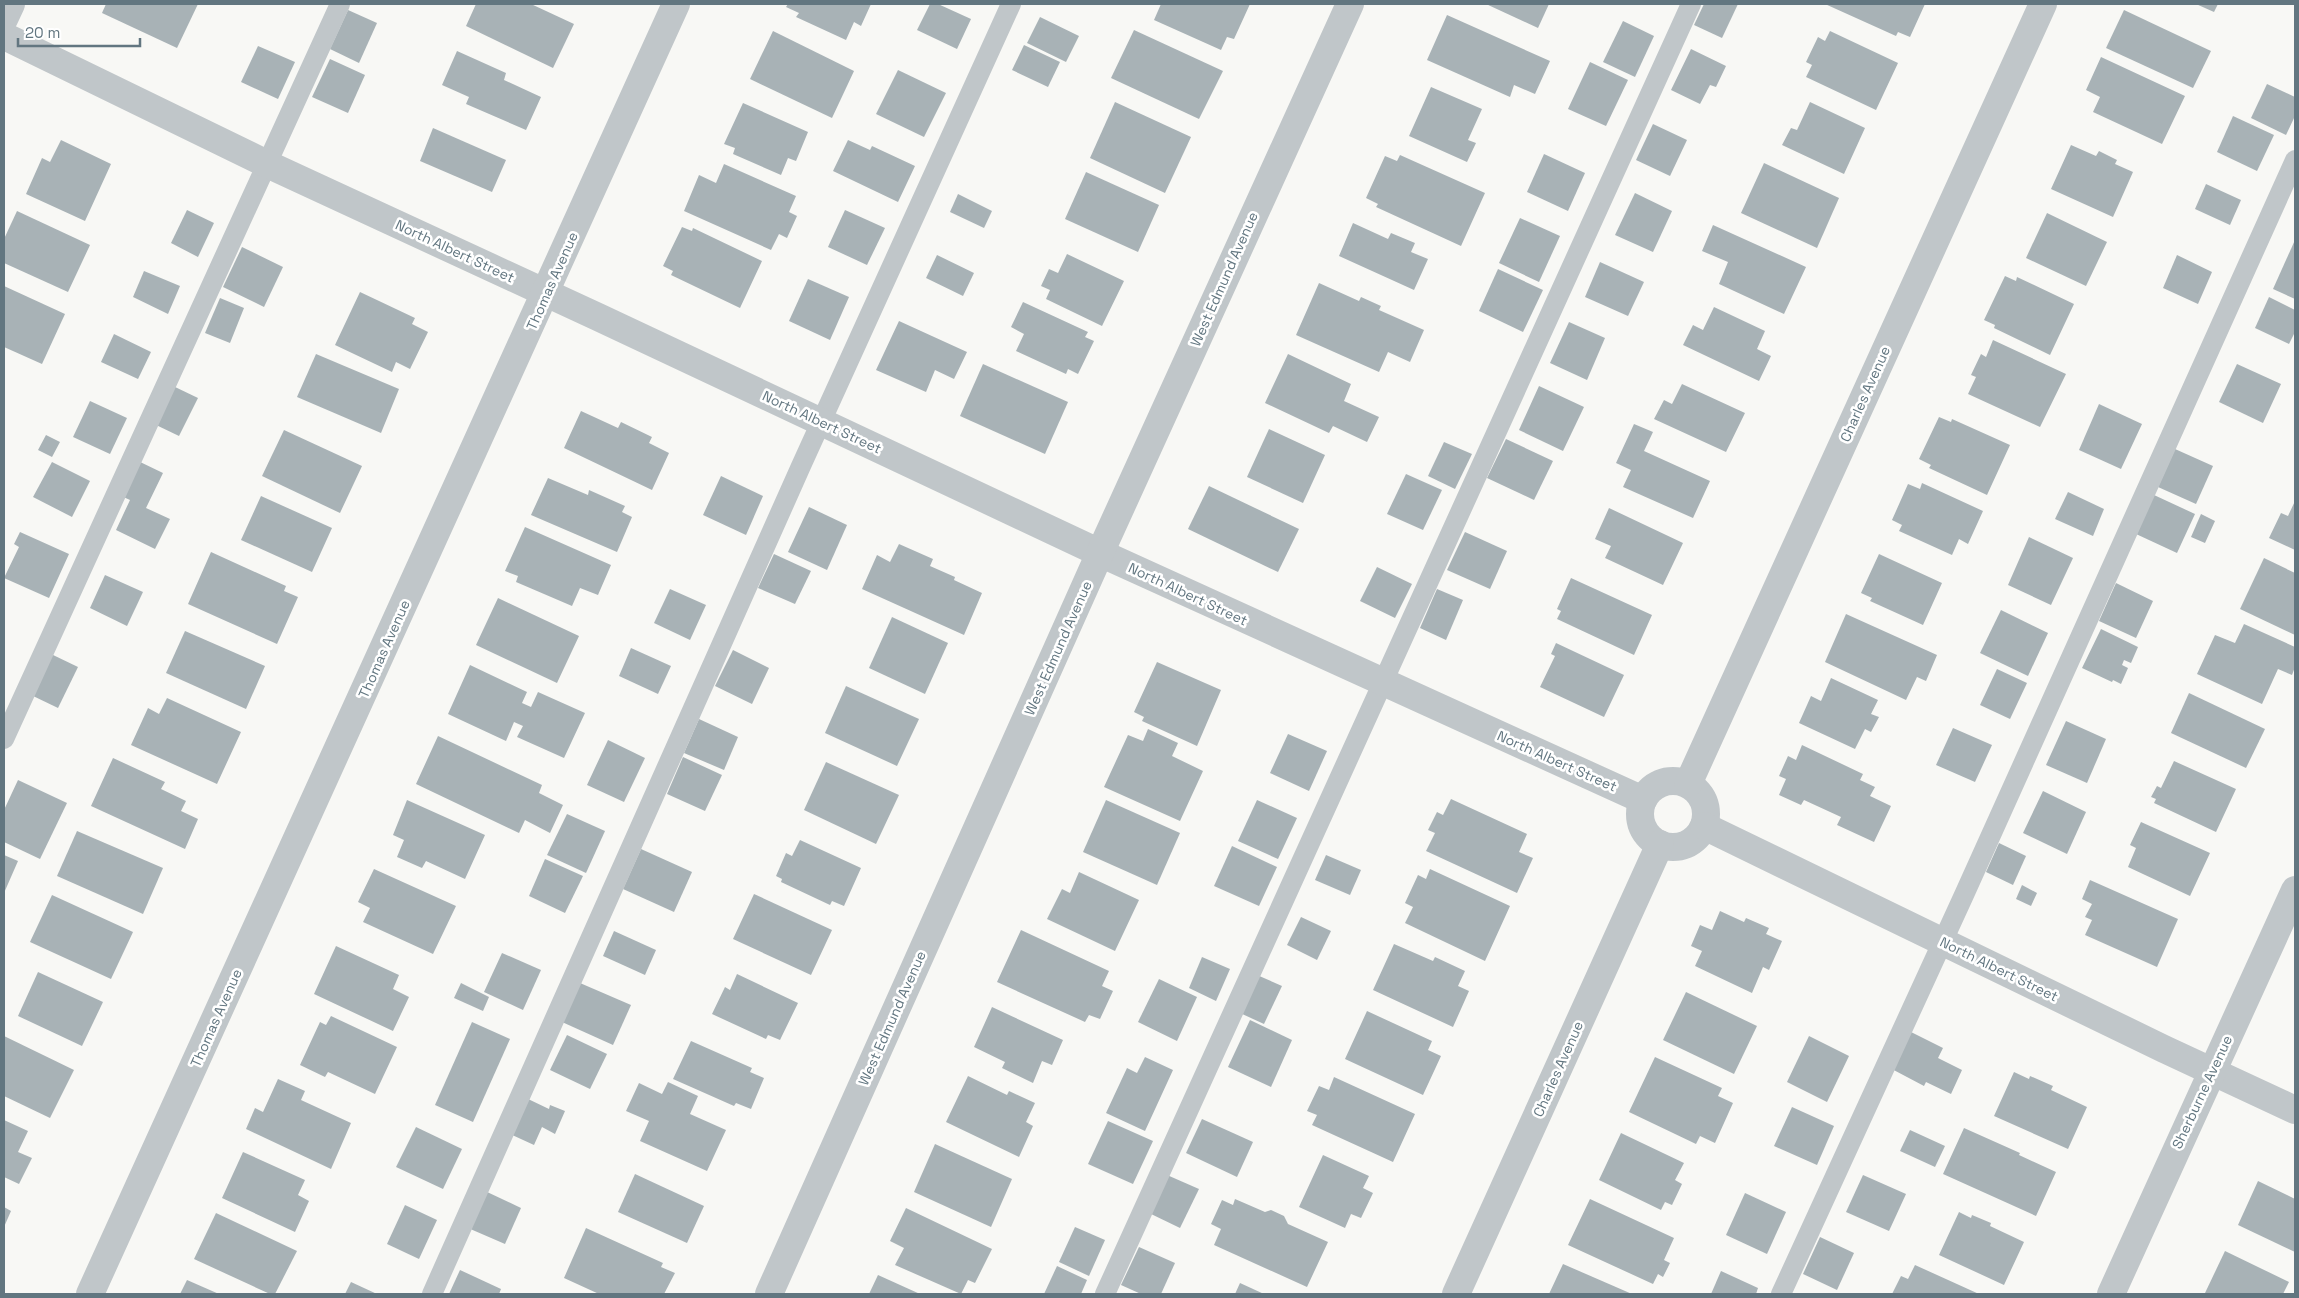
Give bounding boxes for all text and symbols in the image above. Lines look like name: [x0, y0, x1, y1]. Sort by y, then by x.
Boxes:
scale bar: [18, 15, 140, 47]
text: 20 m: [25, 23, 60, 42]
street label: West Edmund Avenue: [1186, 209, 1262, 349]
street label: North Albert Street: [393, 216, 517, 286]
street label: Thomas Avenue: [522, 229, 582, 333]
street label: Charles Avenue: [1836, 343, 1894, 445]
street label: North Albert Street: [760, 387, 884, 457]
street label: North Albert Street: [1126, 559, 1250, 629]
street label: West Edmund Avenue: [1020, 578, 1096, 718]
street label: Thomas Avenue: [354, 597, 414, 701]
street label: North Albert Street: [1494, 726, 1620, 796]
street label: North Albert Street: [1937, 933, 2061, 1005]
street label: West Edmund Avenue: [854, 948, 930, 1088]
street label: Thomas Avenue: [186, 966, 246, 1070]
street label: Charles Avenue: [1529, 1018, 1587, 1120]
street label: Sherburne Avenue: [2168, 1032, 2236, 1152]

